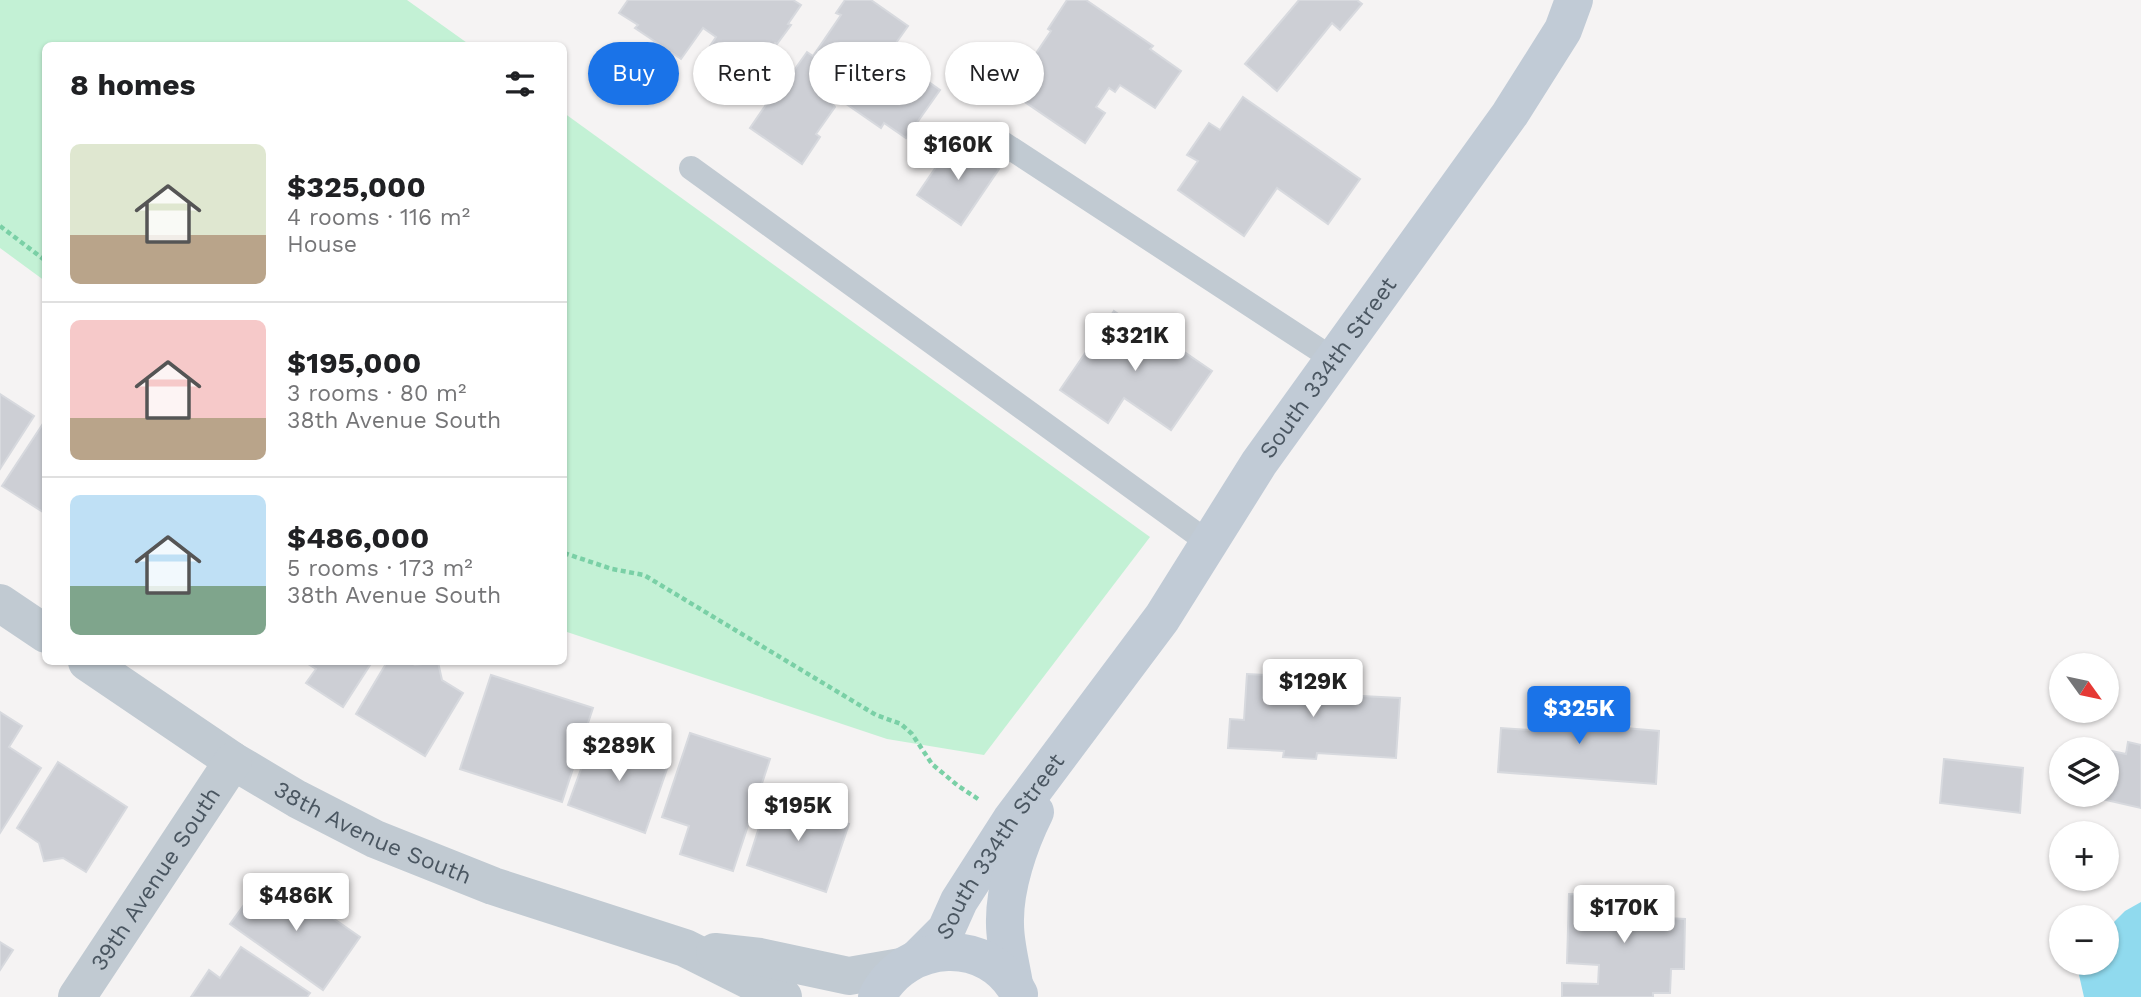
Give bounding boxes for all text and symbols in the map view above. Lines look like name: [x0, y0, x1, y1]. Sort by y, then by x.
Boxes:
chip: Buy: [588, 42, 679, 105]
chip: Rent: [693, 42, 795, 105]
chip: Filters: [809, 42, 931, 105]
chip: New: [945, 42, 1044, 105]
icon: filters: [501, 65, 539, 103]
text: 8 homes: [70, 67, 196, 102]
pin: $160K: [909, 122, 1007, 182]
text: $160K: [923, 131, 993, 158]
text: $325,000: [287, 169, 426, 204]
icon: home: [126, 172, 210, 256]
text: 4 rooms · 116 m²: [287, 204, 470, 231]
text: House: [287, 231, 357, 258]
street label: South 334th Street: [1254, 271, 1402, 463]
pin: $321K: [1086, 314, 1184, 373]
text: $321K: [1101, 322, 1169, 349]
text: $195,000: [287, 345, 421, 380]
icon: home: [126, 348, 210, 432]
text: 3 rooms · 80 m²: [287, 380, 466, 407]
text: 38th Avenue South: [287, 407, 501, 434]
text: $486,000: [287, 520, 429, 555]
icon: home: [126, 523, 210, 607]
text: 5 rooms · 173 m²: [287, 555, 473, 582]
text: 38th Avenue South: [287, 582, 501, 609]
north arrow: [2049, 653, 2119, 723]
map controls: [2049, 653, 2119, 975]
pin: $129K: [1264, 660, 1362, 719]
text: $129K: [1279, 668, 1347, 695]
pin: $325K: [1530, 686, 1628, 746]
text: $325K: [1543, 695, 1615, 722]
pin: $289K: [570, 724, 668, 783]
text: $289K: [583, 732, 655, 759]
button: layers: [2049, 737, 2119, 807]
street label: South 334th Street: [931, 748, 1070, 945]
street label: 38th Avenue South: [269, 775, 475, 890]
street label: 39th Avenue South: [85, 782, 226, 975]
pin: $195K: [749, 784, 847, 843]
text: $195K: [764, 792, 832, 819]
button: +: [2049, 821, 2119, 891]
pin: $486K: [247, 874, 345, 933]
text: $486K: [259, 882, 333, 909]
pin: $170K: [1575, 886, 1673, 945]
text: $170K: [1590, 894, 1658, 921]
button: −: [2049, 905, 2119, 975]

